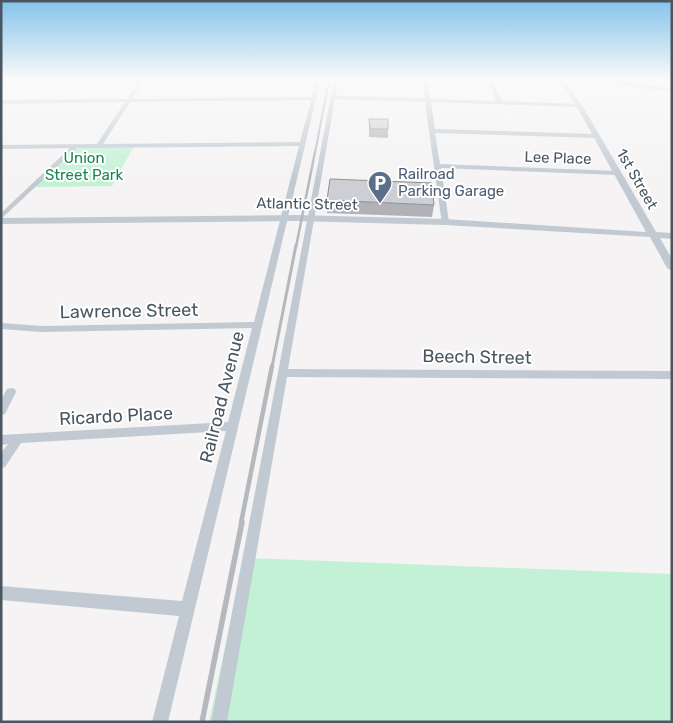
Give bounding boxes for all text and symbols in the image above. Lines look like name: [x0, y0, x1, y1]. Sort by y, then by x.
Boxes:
street label: 1st Street: [612, 146, 662, 213]
street label: Lee Place: [524, 148, 592, 168]
park label: Union Street Park: [45, 149, 123, 184]
place label: Railroad Parking Garage: [398, 165, 504, 200]
parking icon: Railroad Parking Garage: [367, 170, 393, 204]
street label: Atlantic Street: [256, 194, 358, 214]
street label: Lawrence Street: [60, 299, 198, 323]
street label: Railroad Avenue: [195, 329, 249, 465]
street label: Beech Street: [422, 345, 532, 369]
street label: Ricardo Place: [58, 402, 174, 430]

